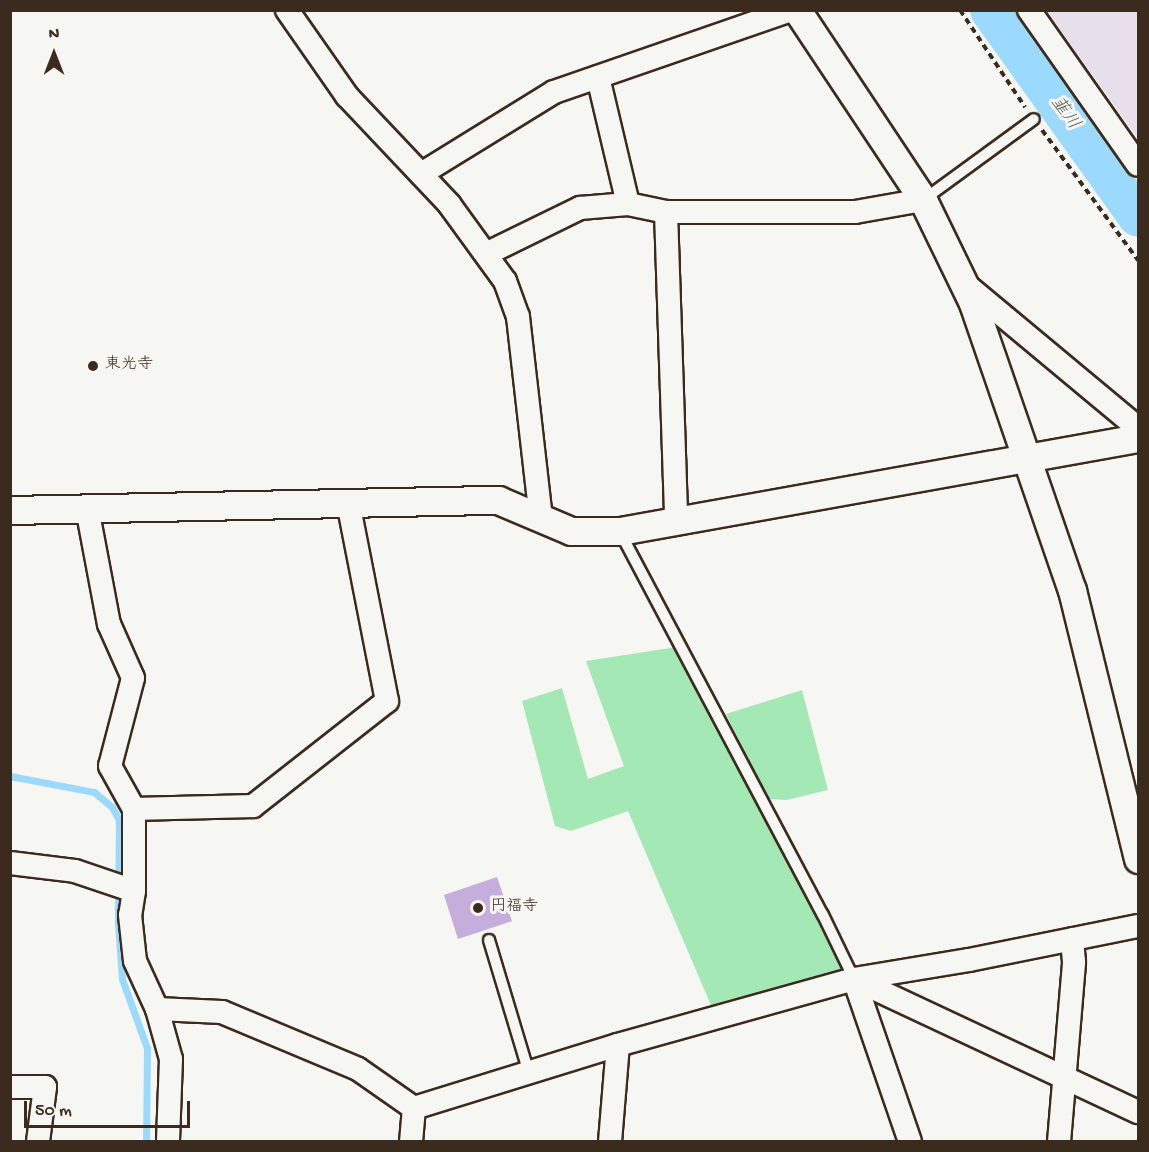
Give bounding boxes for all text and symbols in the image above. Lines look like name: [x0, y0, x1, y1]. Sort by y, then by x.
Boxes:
north arrow: [24, 24, 84, 84]
text: N: [49, 26, 59, 45]
water label: 韮川: [1045, 93, 1083, 135]
place label: 東光寺: [105, 356, 153, 376]
marker: 東光寺: [86, 359, 100, 373]
place label: 円福寺: [490, 898, 538, 918]
marker: 円福寺: [471, 901, 485, 915]
scale bar: [27, 1089, 194, 1127]
text: 50 m: [35, 1101, 72, 1122]

